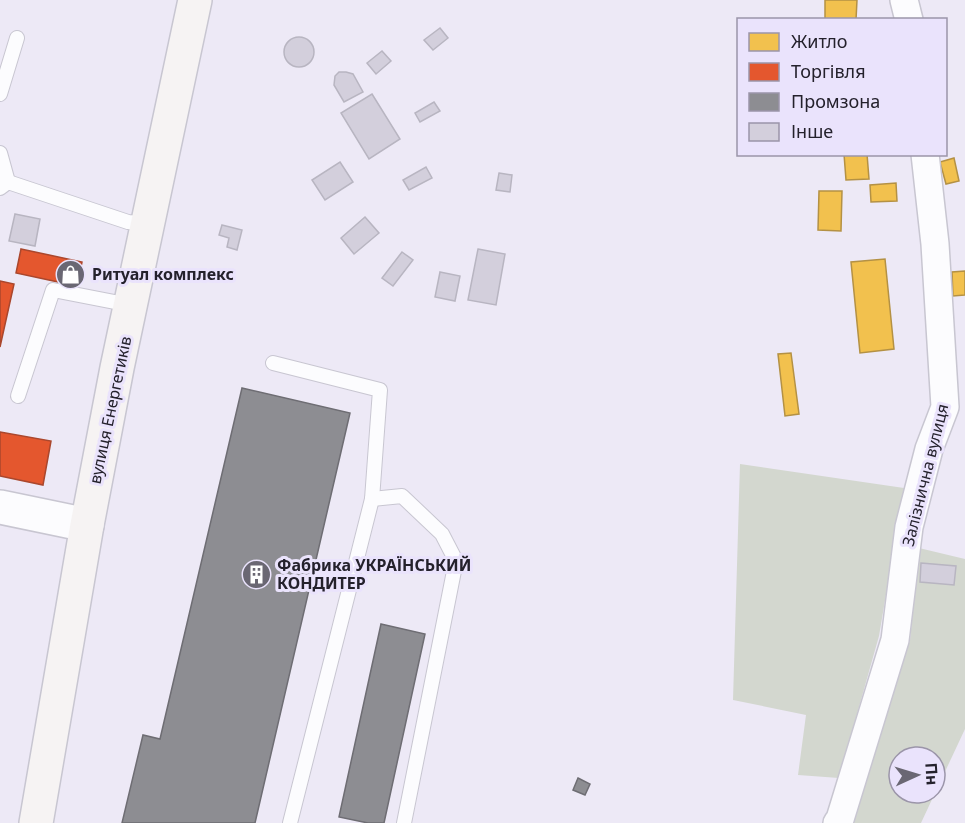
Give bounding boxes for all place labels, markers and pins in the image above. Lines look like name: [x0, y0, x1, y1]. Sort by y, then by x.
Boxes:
shop icon: Ритуал комплекс: [55, 258, 87, 290]
place label: Ритуал комплекс: [92, 263, 234, 285]
place label: Фабрика УКРАЇНСЬКИЙ КОНДИТЕР: [277, 554, 471, 594]
building icon: Фабрика УКРАЇНСЬКИЙ КОНДИТЕР: [240, 558, 272, 590]

